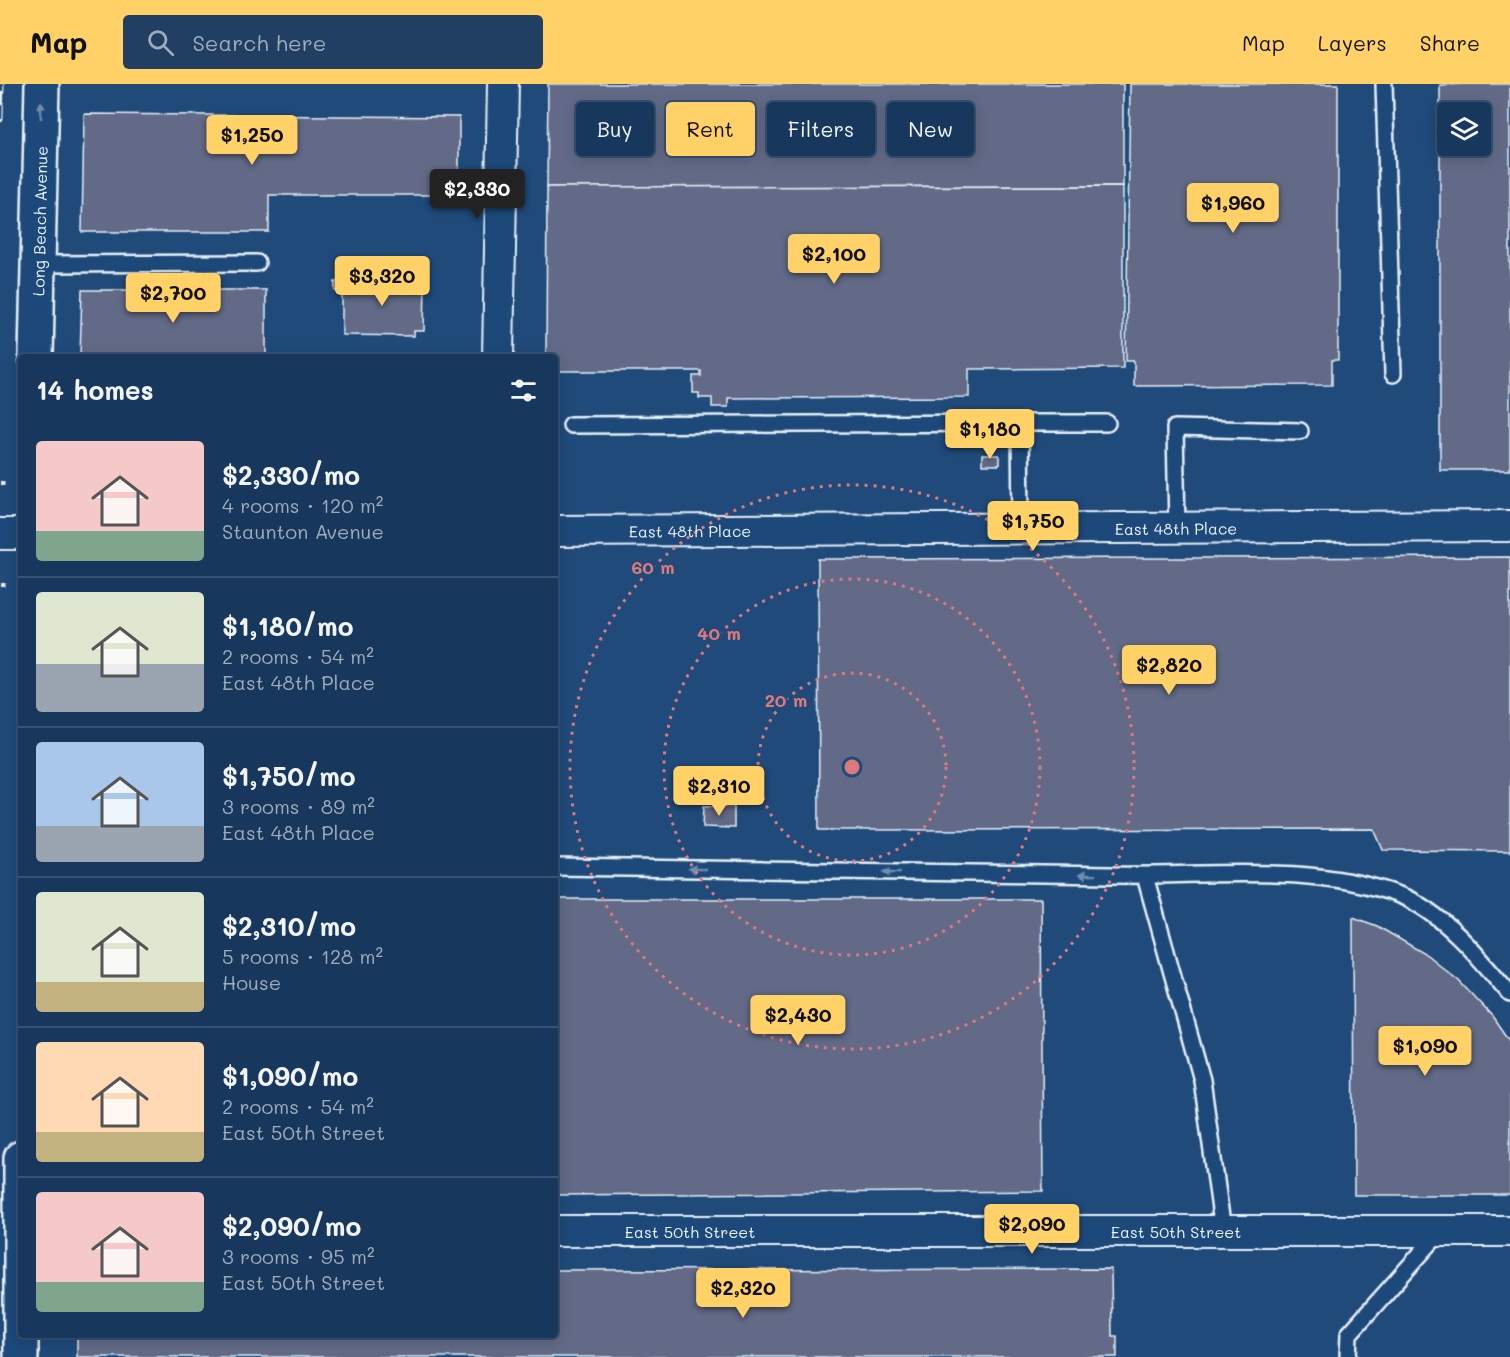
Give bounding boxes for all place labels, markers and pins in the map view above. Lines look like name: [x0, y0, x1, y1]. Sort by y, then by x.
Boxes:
pin: $1,250: [203, 115, 301, 166]
pin: $2,330: [428, 169, 526, 220]
pin: $1,960: [1184, 183, 1282, 234]
pin: $2,100: [785, 234, 883, 285]
pin: $3,320: [333, 256, 431, 307]
pin: $2,700: [124, 273, 222, 324]
pin: $1,180: [941, 409, 1039, 460]
pin: $1,750: [984, 501, 1082, 552]
pin: $2,820: [1120, 645, 1218, 696]
centre of rings: [842, 757, 862, 777]
pin: $2,310: [670, 766, 768, 817]
pin: $2,430: [749, 995, 847, 1046]
pin: $1,090: [1376, 1026, 1474, 1077]
pin: $2,090: [983, 1204, 1081, 1255]
pin: $2,320: [694, 1268, 792, 1319]

